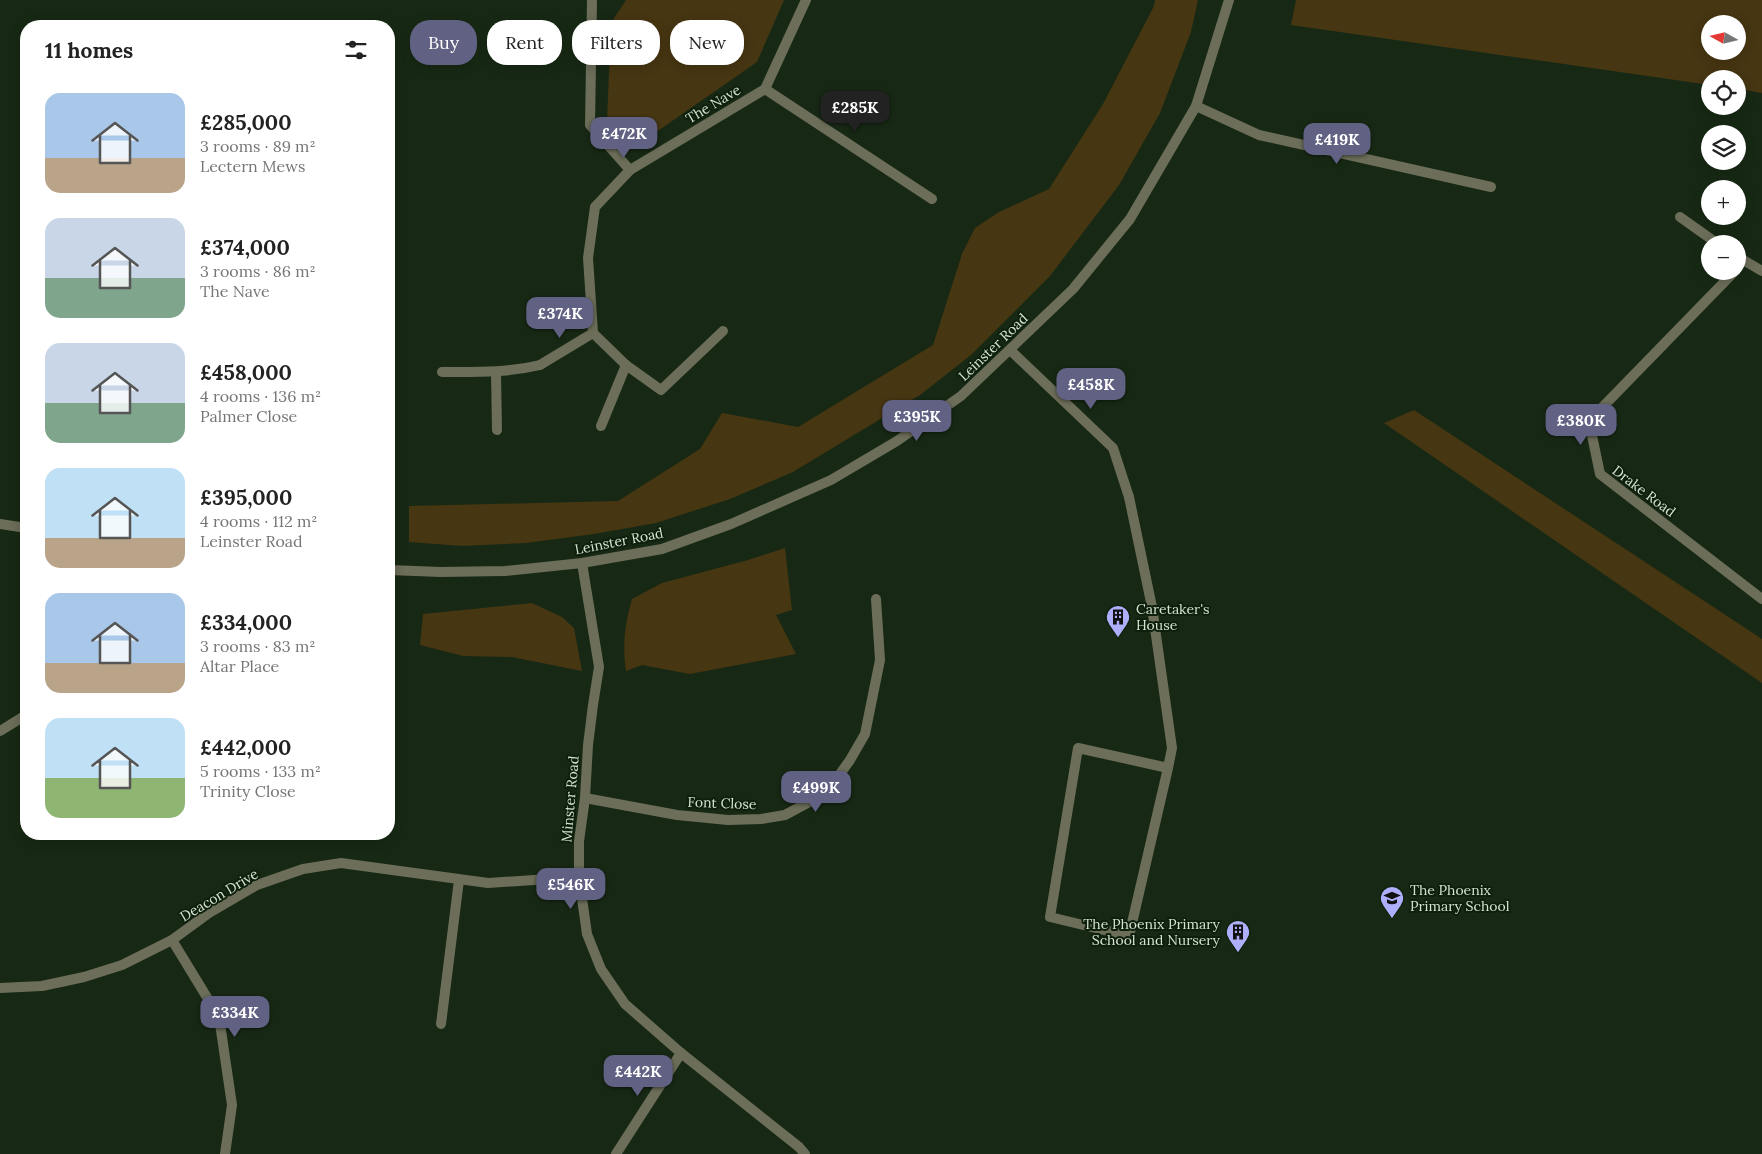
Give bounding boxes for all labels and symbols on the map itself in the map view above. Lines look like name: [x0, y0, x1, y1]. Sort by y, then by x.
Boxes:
north arrow: [1701, 15, 1746, 60]
street label: The Nave: [682, 80, 744, 127]
pin: £285K: [820, 90, 890, 133]
pin: £472K: [589, 116, 659, 159]
pin: £419K: [1302, 122, 1372, 165]
pin: £374K: [525, 296, 595, 339]
street label: Leinster Road: [954, 309, 1032, 385]
pin: £458K: [1056, 368, 1126, 410]
pin: £395K: [882, 400, 952, 442]
pin: £380K: [1546, 404, 1616, 446]
street label: Drake Road: [1609, 461, 1679, 521]
street label: Leinster Road: [573, 524, 665, 558]
place label: Caretaker's House: [1136, 600, 1210, 634]
building icon: Caretaker's House: [1105, 604, 1131, 638]
street label: Minster Road: [557, 755, 583, 843]
pin: £499K: [781, 770, 851, 813]
street label: Font Close: [687, 793, 757, 813]
street label: Deacon Drive: [177, 864, 262, 925]
pin: £546K: [536, 868, 606, 910]
place label: The Phoenix Primary School: [1410, 881, 1510, 915]
school or university icon: The Phoenix Primary School: [1379, 885, 1405, 919]
place label: The Phoenix Primary School and Nursery: [1083, 915, 1221, 949]
building icon: The Phoenix Primary School and Nursery: [1225, 919, 1251, 953]
pin: £334K: [200, 996, 270, 1038]
pin: £442K: [603, 1054, 673, 1097]

